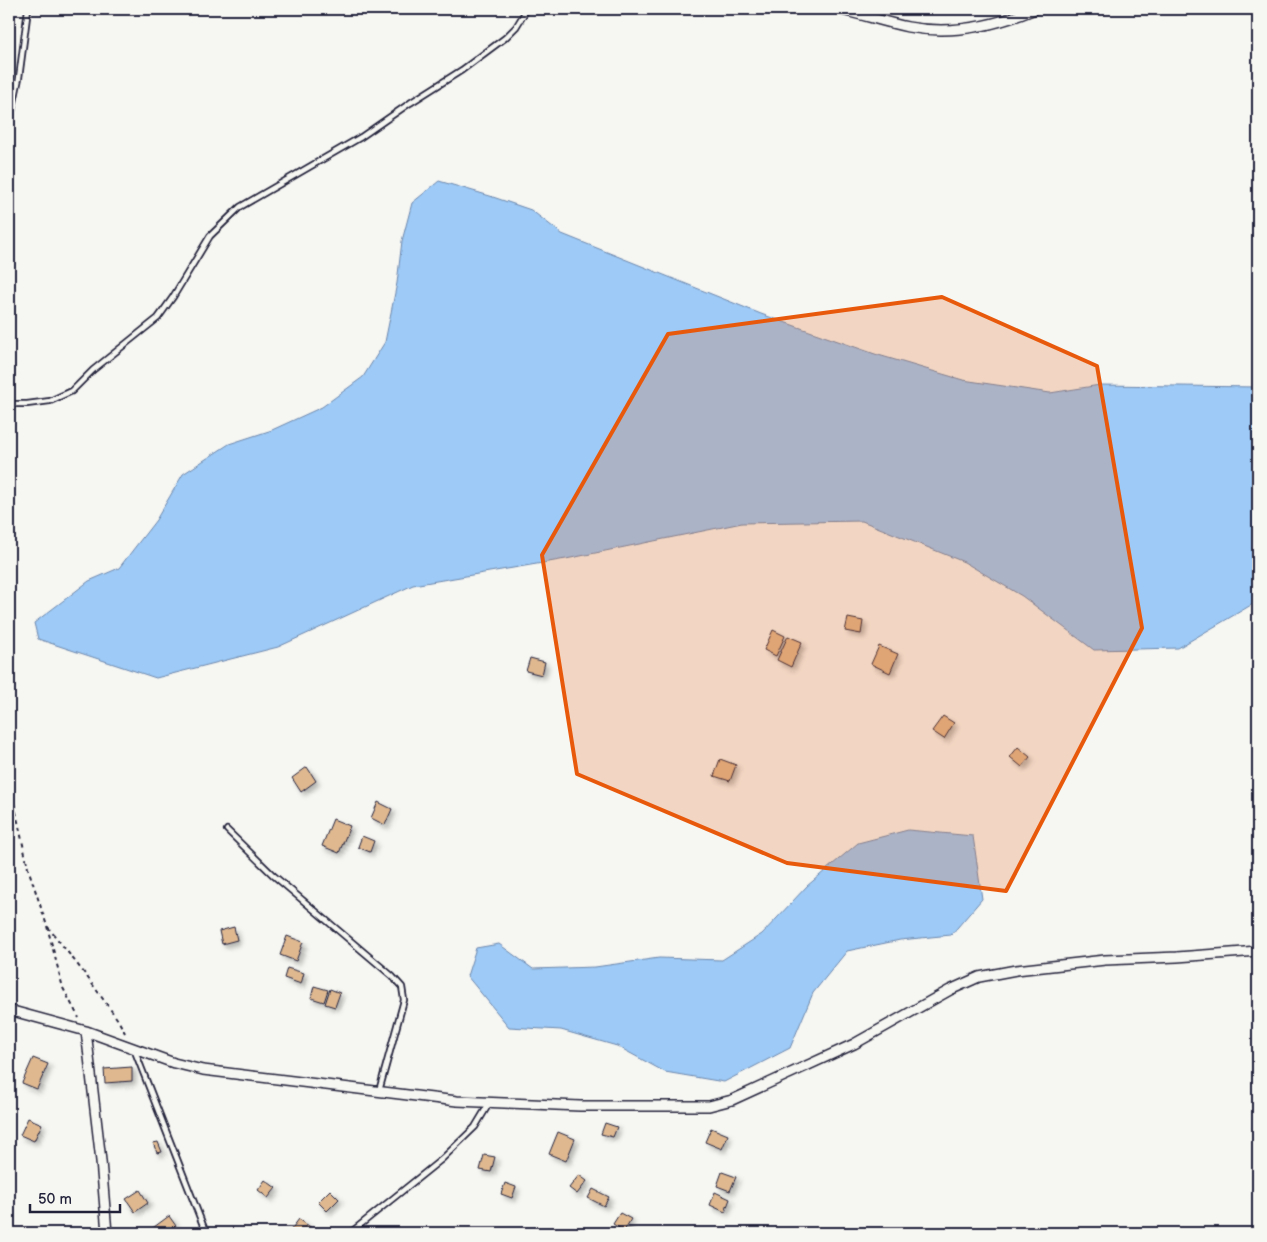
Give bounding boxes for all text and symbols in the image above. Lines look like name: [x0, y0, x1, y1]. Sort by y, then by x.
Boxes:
scale bar: [30, 1182, 120, 1214]
text: 50 m: [38, 1190, 72, 1209]

